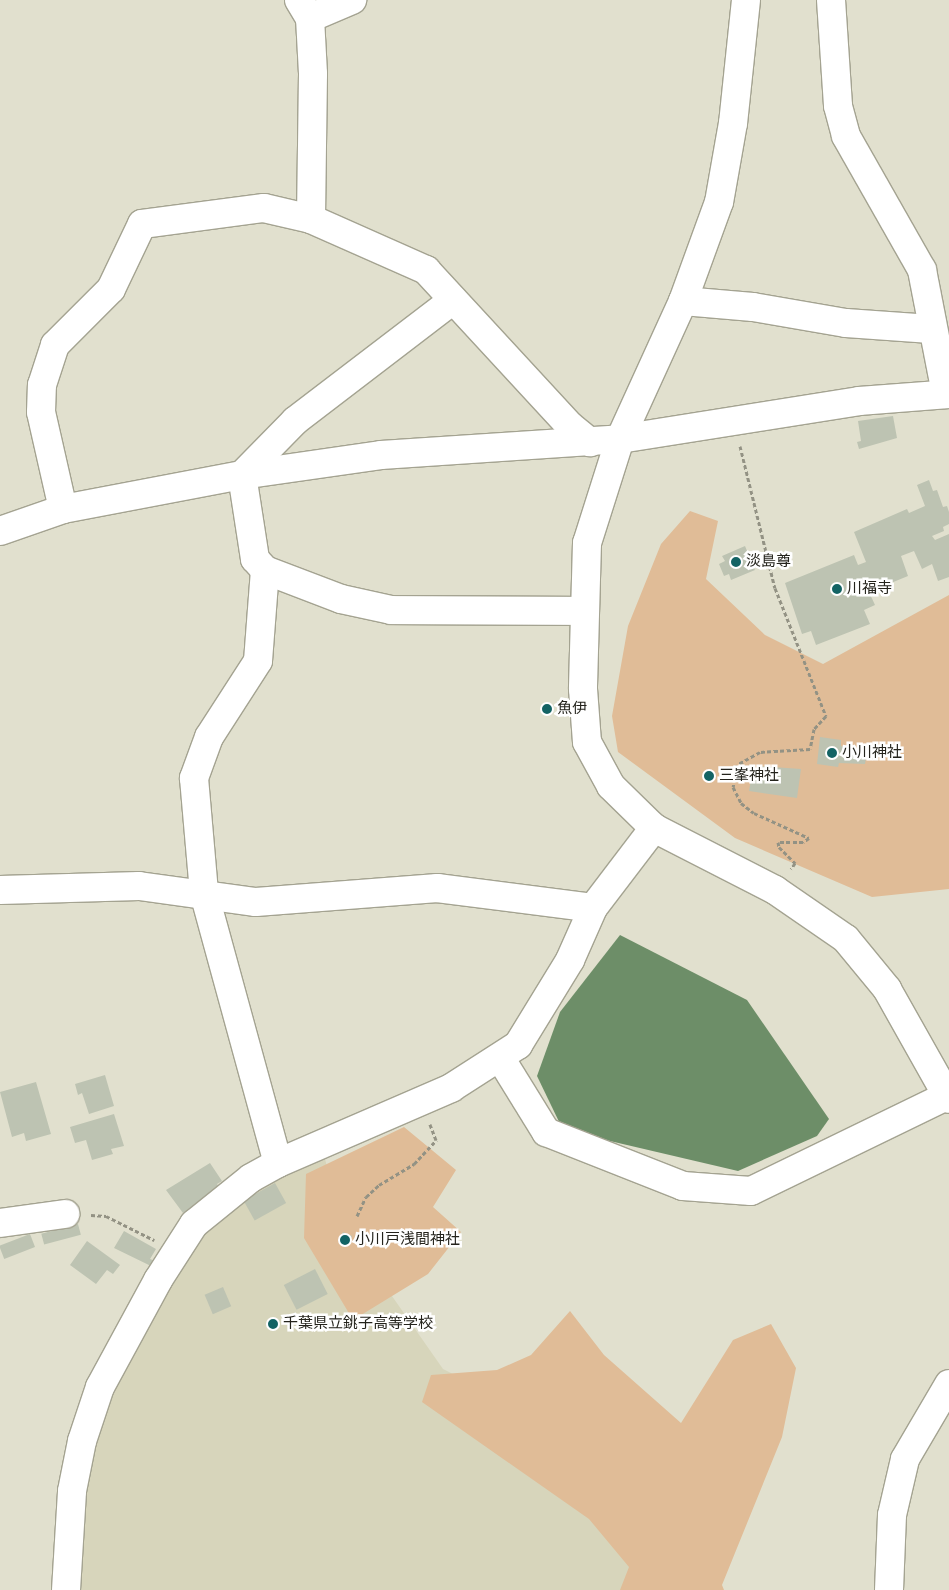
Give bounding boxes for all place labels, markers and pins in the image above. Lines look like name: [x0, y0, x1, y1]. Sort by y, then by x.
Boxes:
place label: 淡島尊: [746, 553, 791, 571]
marker: 淡島尊: [730, 556, 742, 568]
place label: 川福寺: [847, 580, 892, 598]
marker: 川福寺: [831, 583, 843, 595]
place label: 魚伊: [557, 700, 587, 718]
marker: 魚伊: [541, 703, 553, 715]
place label: 小川神社: [842, 744, 902, 762]
marker: 小川神社: [826, 747, 838, 759]
place label: 三峯神社: [719, 767, 779, 785]
marker: 三峯神社: [703, 770, 715, 782]
place label: 小川戸浅間神社: [355, 1231, 460, 1249]
marker: 小川戸浅間神社: [339, 1234, 351, 1246]
place label: 千葉県立銚子高等学校: [283, 1315, 433, 1333]
marker: 千葉県立銚子高等学校: [267, 1318, 279, 1330]

